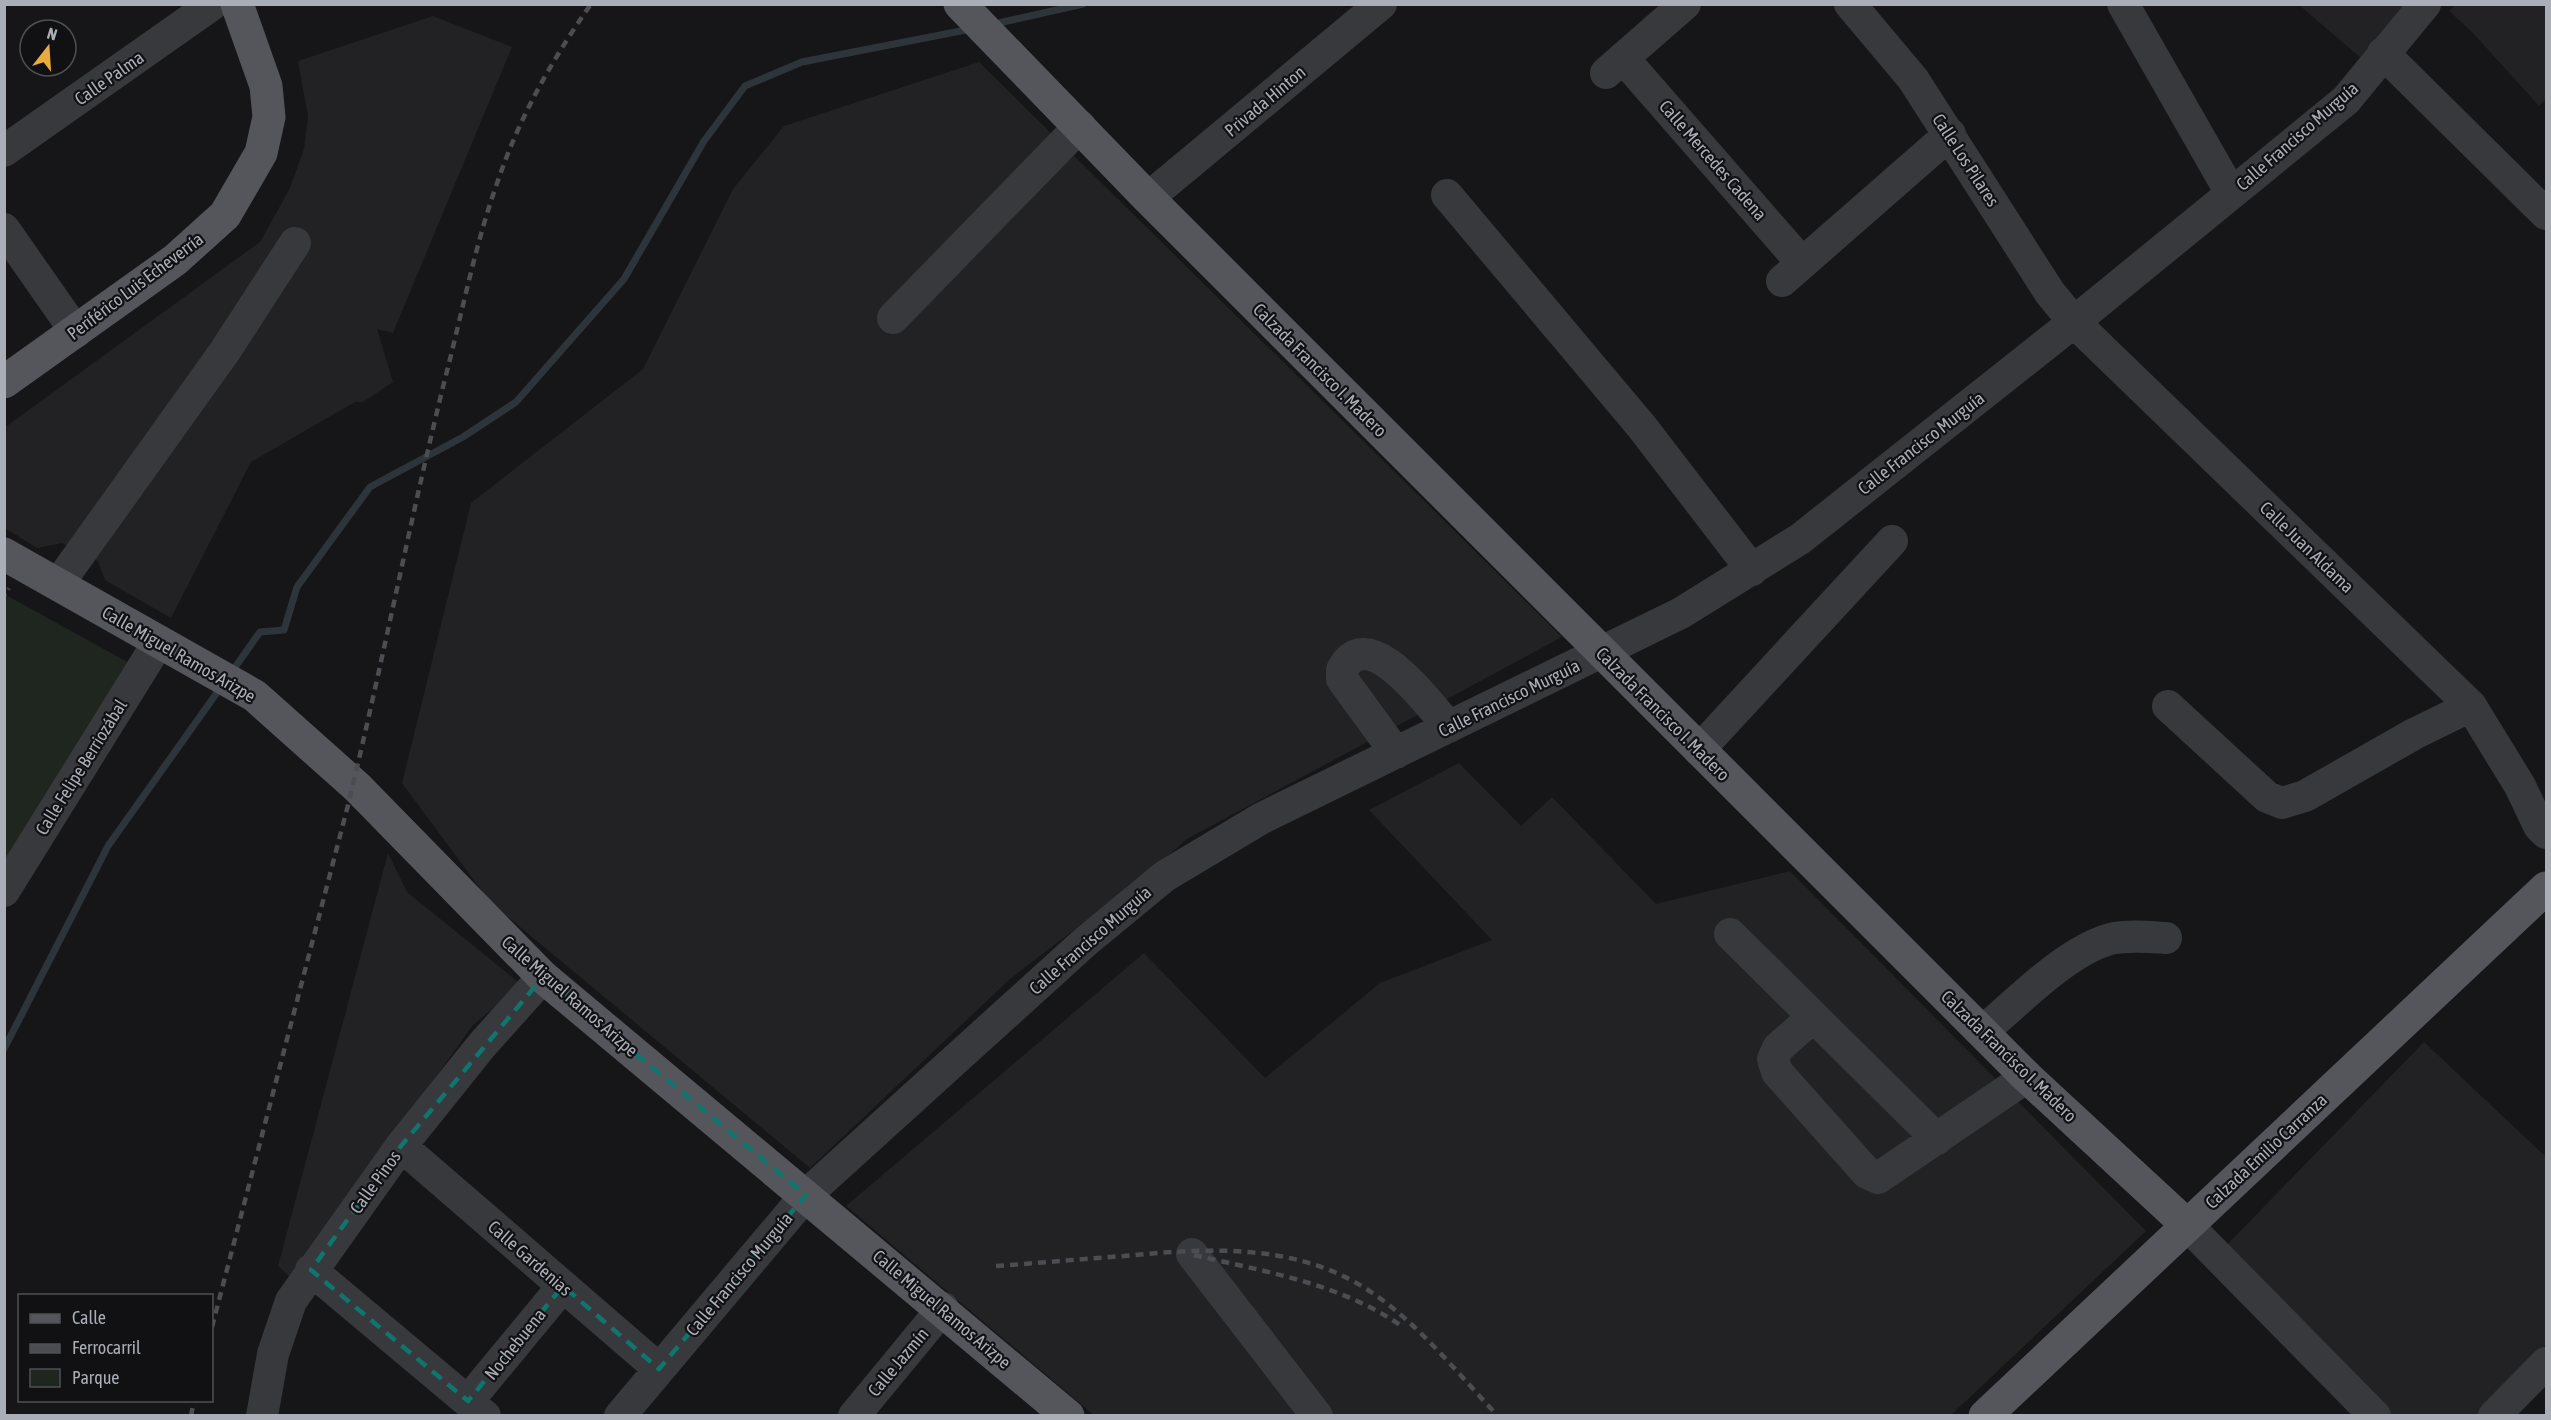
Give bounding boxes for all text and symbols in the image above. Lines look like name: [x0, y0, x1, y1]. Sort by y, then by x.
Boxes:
north arrow: [18, 18, 78, 78]
text: N: [45, 24, 60, 44]
street label: Calle Palma: [70, 47, 148, 109]
street label: Privada Hinton: [1220, 61, 1310, 141]
street label: Calle Francisco Murguía: [2232, 77, 2362, 195]
street label: Calle Mercedes Cadena: [1655, 96, 1771, 224]
street label: Calle Los Pilares: [1928, 110, 2004, 210]
street label: Periférico Luis Echeverría: [63, 228, 207, 344]
street label: Calzada Francisco I. Madero: [1249, 299, 1391, 441]
street label: Calle Francisco Murguía: [1854, 387, 1988, 499]
street label: Calle Juan Aldama: [2256, 497, 2358, 597]
street label: Calle Miguel Ramos Arizpe: [99, 602, 259, 706]
street label: Calzada Francisco I. Madero: [1592, 643, 1734, 785]
street label: Calle Francisco Murguía: [1435, 655, 1583, 741]
street label: Calle Felipe Berriozábal: [31, 695, 131, 839]
street label: Calle Francisco Murguía: [1025, 881, 1155, 999]
street label: Calle Miguel Ramos Arizpe: [498, 931, 642, 1061]
street label: Calzada Francisco I. Madero: [1937, 986, 2081, 1126]
street label: Calzada Emilio Carranza: [2201, 1089, 2331, 1213]
street label: Calle Pinos: [345, 1146, 405, 1218]
street label: Calle Francisco Murguía: [681, 1208, 797, 1340]
street label: Calle Gardenias: [484, 1216, 576, 1300]
street label: Calle Miguel Ramos Arizpe: [869, 1245, 1015, 1373]
legend: [18, 1294, 213, 1402]
street label: Nochebuena: [480, 1304, 550, 1384]
text: Calle: [72, 1307, 106, 1328]
street label: Calle Jazmín: [863, 1323, 933, 1401]
text: Ferrocarril: [72, 1337, 141, 1358]
text: Parque: [72, 1367, 120, 1388]

